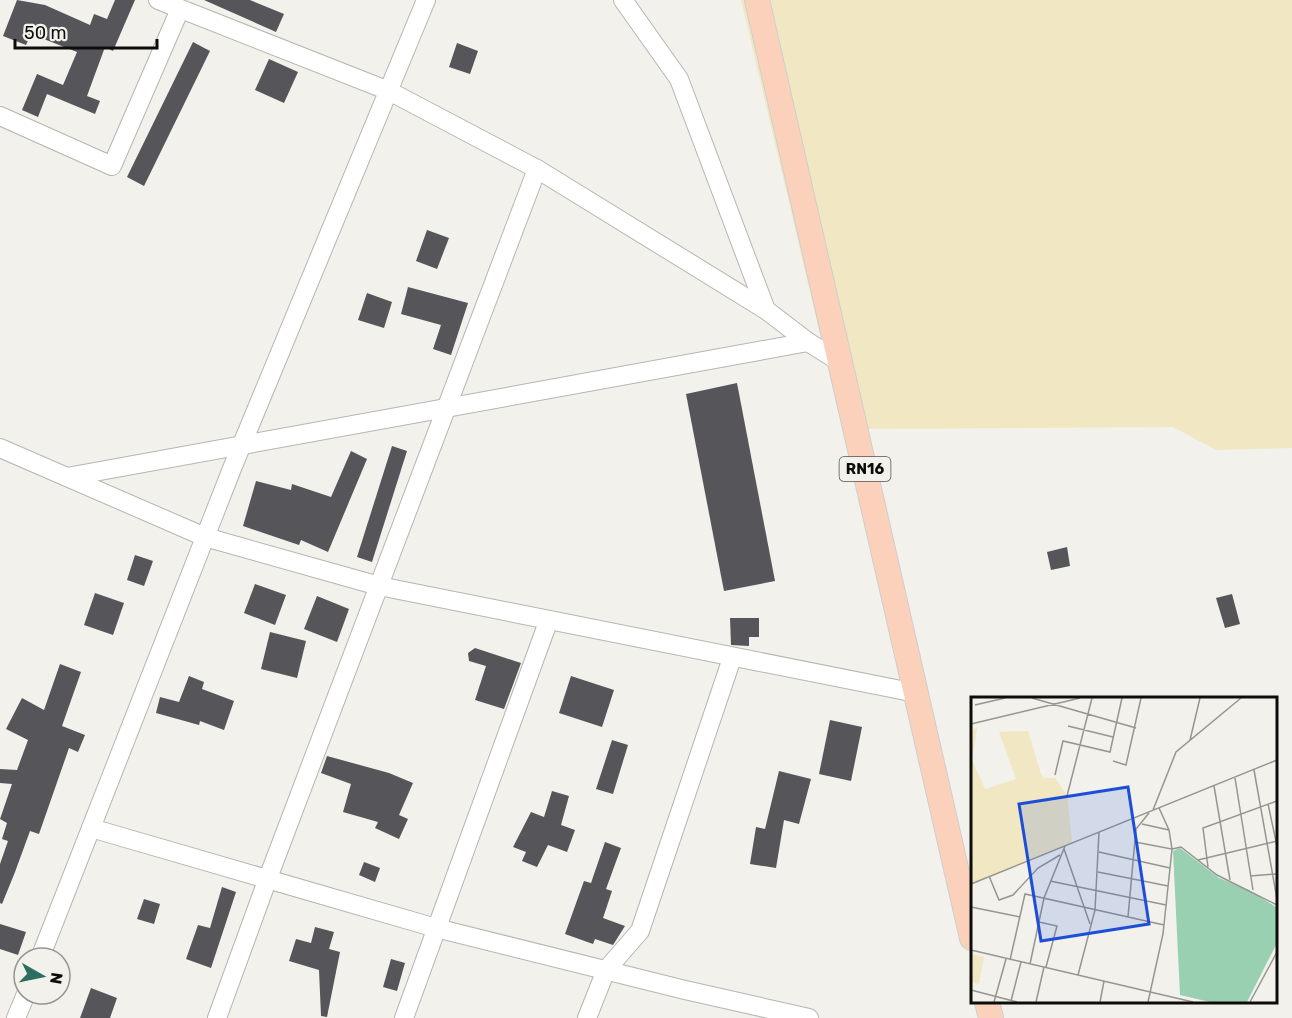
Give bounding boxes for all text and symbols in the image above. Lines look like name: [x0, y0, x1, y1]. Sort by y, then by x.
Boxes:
scale bar: [15, 12, 158, 50]
text: 50 m: [24, 22, 67, 44]
road number: RN16: [840, 457, 890, 481]
inset map: [971, 697, 1277, 1003]
north arrow: [12, 946, 72, 1006]
text: N: [46, 971, 67, 985]

